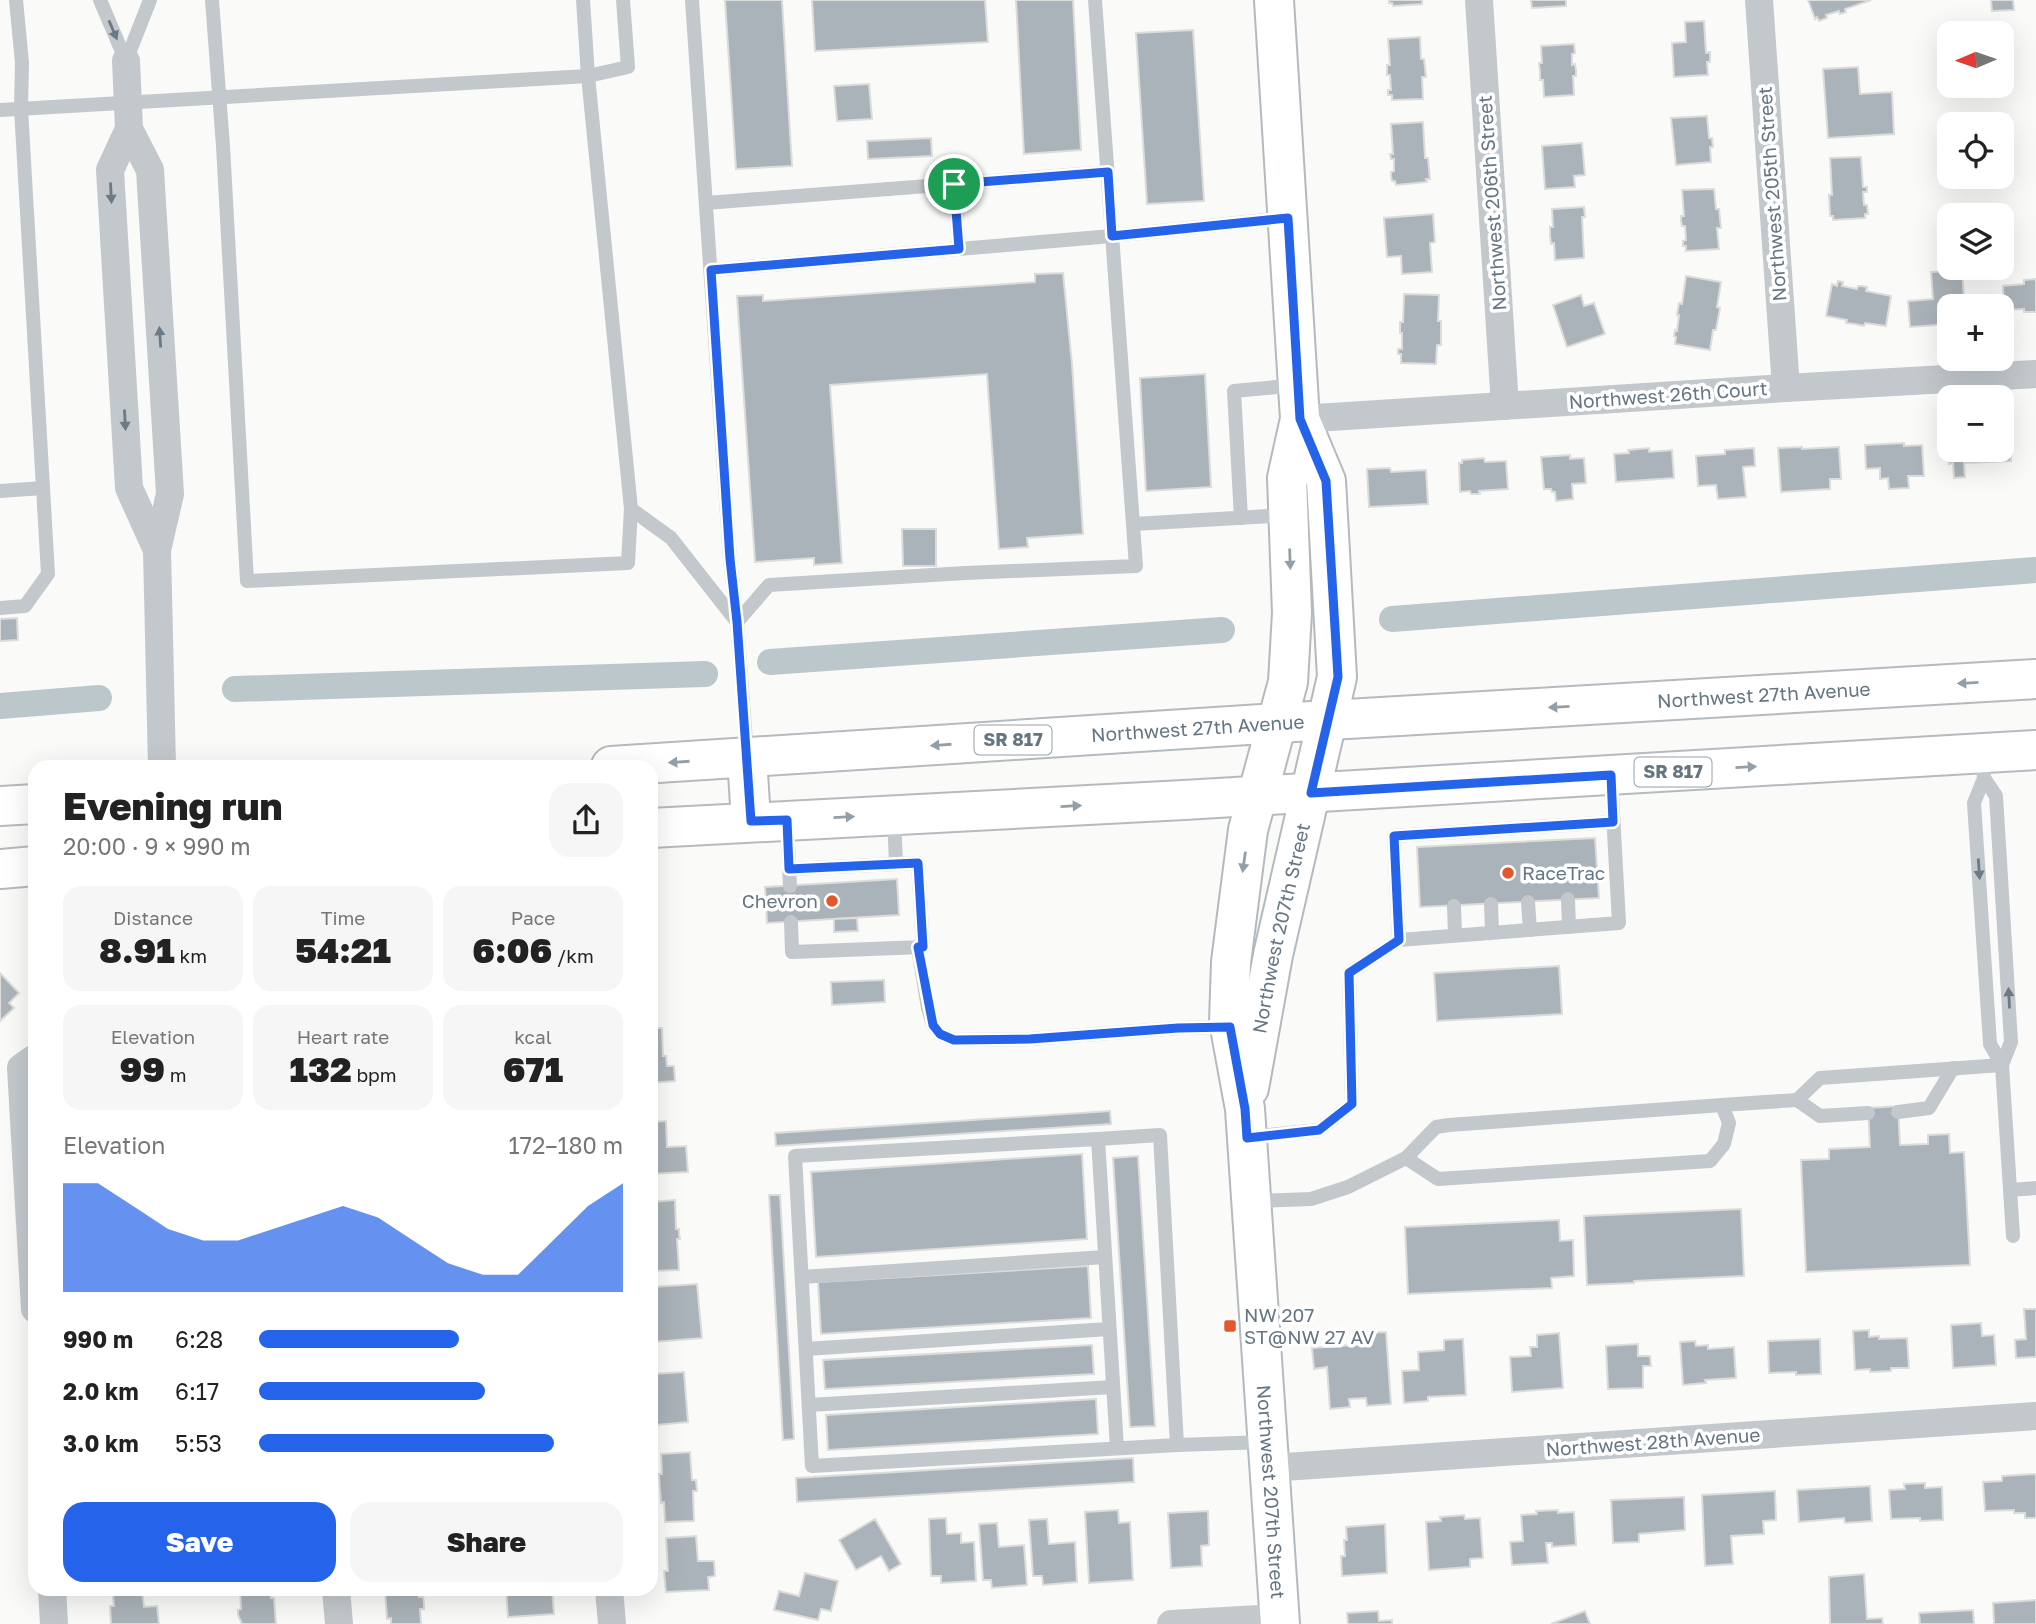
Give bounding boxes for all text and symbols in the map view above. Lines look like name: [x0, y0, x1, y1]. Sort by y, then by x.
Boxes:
one-way arrow: [108, 20, 119, 41]
north arrow: [1937, 21, 2014, 98]
map controls: [1937, 21, 2014, 462]
street label: Northwest 205th Street: [1753, 86, 1790, 302]
street label: Northwest 206th Street: [1472, 95, 1511, 312]
button: locate: [1937, 112, 2014, 189]
pin: [924, 154, 984, 214]
icon: arrive: [935, 165, 973, 203]
one-way arrow: [106, 182, 117, 204]
button: layers: [1937, 203, 2014, 280]
button: +: [1937, 294, 2014, 371]
one-way arrow: [154, 325, 165, 347]
street label: Northwest 26th Court: [1568, 376, 1768, 413]
button: −: [1937, 385, 2014, 462]
one-way arrow: [119, 409, 130, 431]
one-way arrow: [1284, 549, 1296, 571]
street label: Northwest 27th Avenue: [1656, 677, 1871, 712]
one-way arrow: [1957, 678, 1979, 689]
one-way arrow: [1548, 701, 1570, 712]
street label: Northwest 27th Avenue: [1090, 709, 1305, 746]
road number: SR 817: [974, 726, 1052, 754]
one-way arrow: [930, 740, 952, 751]
one-way arrow: [668, 757, 690, 768]
road number: SR 817: [1634, 758, 1712, 786]
one-way arrow: [1735, 762, 1757, 773]
text: Evening run: [63, 783, 282, 828]
button: share: [549, 783, 623, 857]
one-way arrow: [1060, 800, 1082, 811]
one-way arrow: [833, 811, 855, 822]
street label: Northwest 207th Street: [1247, 821, 1314, 1035]
text: 20:00 · 9 × 990 m: [63, 832, 251, 860]
one-way arrow: [1238, 851, 1249, 873]
one-way arrow: [1974, 858, 1985, 880]
place label: RaceTrac: [1522, 861, 1605, 884]
marker: RaceTrac: [1500, 865, 1516, 881]
place label: Chevron: [742, 889, 818, 912]
marker: Chevron: [824, 893, 840, 909]
text: Distance: [113, 906, 193, 929]
text: Time: [321, 906, 365, 929]
text: Pace: [511, 906, 555, 929]
text: 8.91: [99, 929, 175, 971]
text: 54:21: [295, 929, 391, 971]
text: 6:06: [472, 929, 552, 971]
text: km: [175, 944, 207, 967]
text: /km: [552, 944, 594, 967]
one-way arrow: [2003, 987, 2014, 1009]
text: Elevation: [111, 1025, 195, 1048]
text: Heart rate: [297, 1025, 389, 1048]
text: kcal: [514, 1025, 552, 1048]
text: 99: [119, 1048, 165, 1090]
text: 132: [289, 1048, 352, 1090]
text: 671: [503, 1048, 563, 1090]
text: m: [165, 1063, 187, 1086]
text: bpm: [352, 1063, 397, 1086]
text: Elevation: [63, 1131, 165, 1159]
text: 172–180 m: [509, 1131, 623, 1159]
place label: NW 207 ST@NW 27 AV: [1244, 1303, 1374, 1348]
marker: NW 207 ST@NW 27 AV: [1222, 1318, 1238, 1334]
text: 990 m: [63, 1325, 133, 1353]
text: 6:28: [175, 1325, 223, 1353]
text: 2.0 km: [63, 1377, 139, 1405]
text: 6:17: [175, 1377, 219, 1405]
street label: Northwest 207th Street: [1253, 1384, 1290, 1600]
street label: Northwest 28th Avenue: [1545, 1423, 1761, 1460]
text: 3.0 km: [63, 1429, 139, 1457]
text: 5:53: [175, 1429, 222, 1457]
button: Save: [63, 1502, 336, 1582]
button: Share: [350, 1502, 623, 1582]

